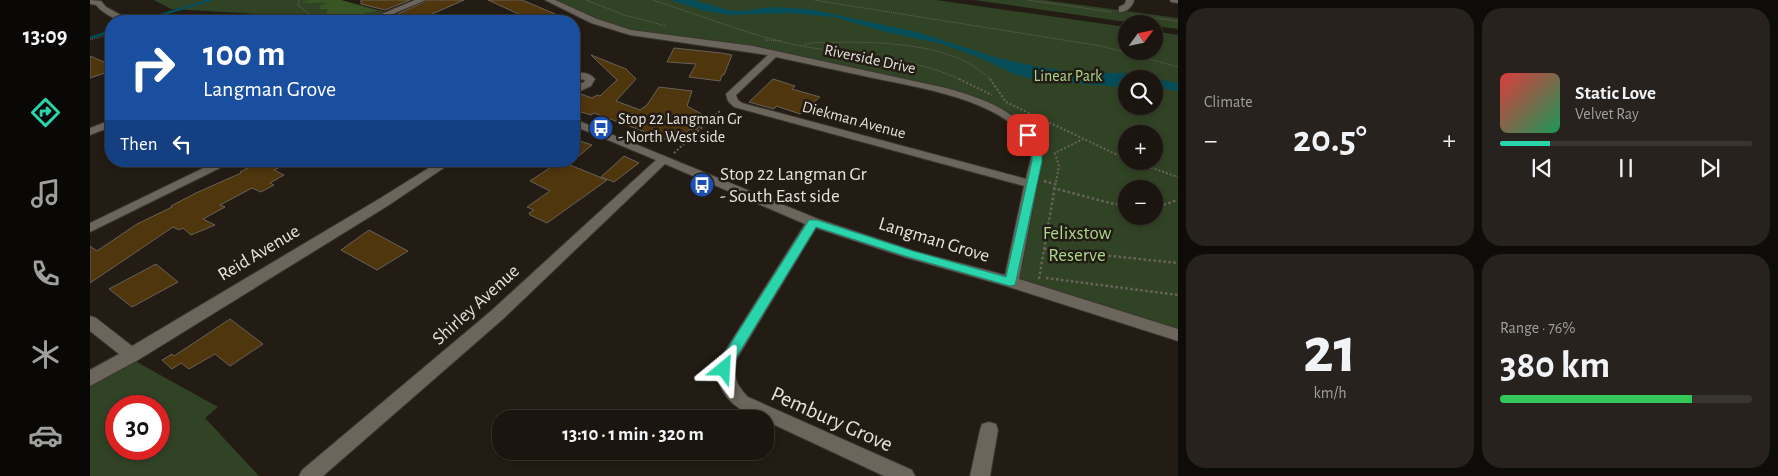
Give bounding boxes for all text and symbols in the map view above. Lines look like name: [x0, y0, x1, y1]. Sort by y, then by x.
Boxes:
north arrow: [1118, 15, 1162, 60]
map controls: [1118, 15, 1163, 225]
text: 13:09: [23, 25, 67, 47]
icon: right: [120, 35, 185, 100]
text: 100 m: [203, 37, 286, 72]
street label: Riverside Drive: [823, 41, 917, 77]
park label: Linear Park: [1034, 68, 1103, 84]
button: search: [1118, 70, 1163, 115]
text: Langman Grove: [203, 78, 336, 100]
text: Static Love: [1575, 84, 1656, 103]
text: Climate: [1204, 94, 1253, 110]
icon: directions: [28, 95, 63, 130]
street label: Diekman Avenue: [801, 98, 907, 142]
text: Velvet Ray: [1575, 106, 1639, 122]
place label: Stop 22 Langman Gr - North West side: [618, 111, 742, 145]
pin: [1007, 114, 1049, 156]
bus stop icon: Stop 22 Langman Gr - North West side: [588, 115, 614, 141]
icon: arrive: [1014, 121, 1042, 149]
text: 20.5°: [1293, 121, 1367, 159]
button: +: [1118, 125, 1163, 170]
text: −: [1204, 127, 1217, 155]
text: +: [1443, 127, 1456, 155]
icon: left: [168, 130, 196, 158]
text: Then: [120, 135, 158, 154]
icon: previous: [1528, 154, 1556, 182]
icon: pause: [1612, 154, 1640, 182]
icon: next: [1696, 154, 1724, 182]
place label: Stop 22 Langman Gr - South East side: [720, 165, 867, 206]
bus stop icon: Stop 22 Langman Gr - South East side: [689, 172, 715, 198]
icon: music: [28, 176, 63, 211]
button: −: [1118, 180, 1163, 225]
street label: Langman Grove: [876, 214, 992, 266]
street label: Reid Avenue: [215, 221, 303, 285]
park label: Felixstow Reserve: [1043, 224, 1111, 265]
icon: phone: [28, 256, 63, 291]
street label: Shirley Avenue: [429, 261, 523, 349]
text: 21: [1303, 319, 1357, 384]
text: Range · 76%: [1500, 320, 1576, 336]
icon: climate: [28, 337, 63, 372]
position arrow: [697, 342, 749, 394]
text: 380 km: [1500, 347, 1610, 385]
street label: Pembury Grove: [768, 382, 896, 456]
text: km/h: [1313, 385, 1347, 401]
speed limit sign: 30: [105, 395, 170, 460]
icon: car: [28, 418, 63, 453]
text: 13:10 · 1 min · 320 m: [562, 425, 704, 444]

